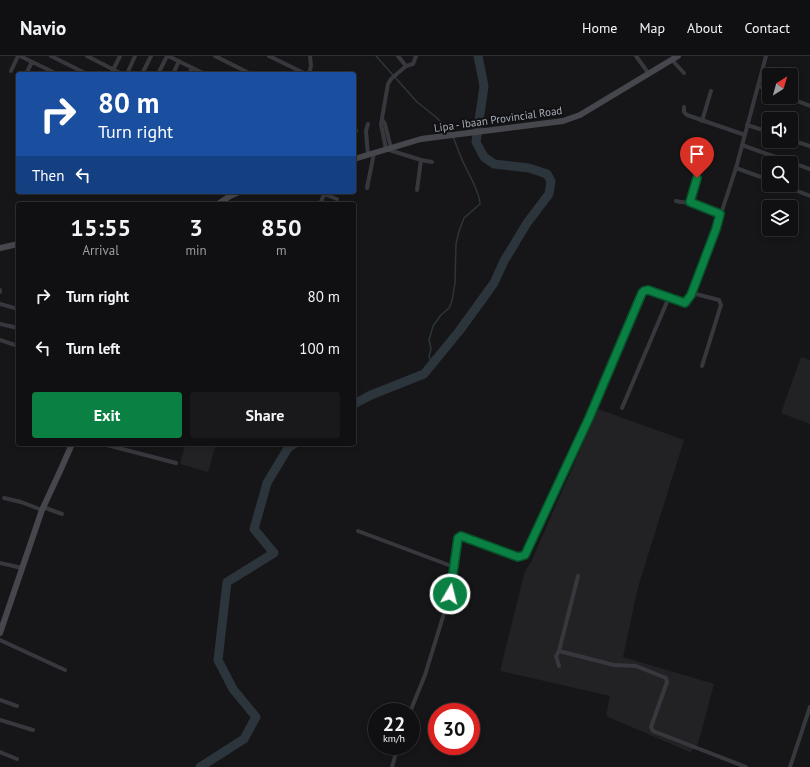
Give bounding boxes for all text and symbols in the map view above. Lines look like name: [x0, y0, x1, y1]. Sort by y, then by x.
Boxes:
text: Navio: [20, 16, 66, 40]
text: Home: [582, 19, 617, 37]
text: Map: [639, 19, 665, 37]
text: About: [687, 19, 723, 37]
text: Contact: [745, 19, 790, 37]
north arrow: [762, 68, 798, 104]
map controls: [762, 68, 798, 236]
text: 80 m: [98, 84, 159, 121]
icon: right: [32, 88, 84, 140]
street label: Lipa - Ibaan Provincial Road: [433, 103, 563, 135]
button: sound: [762, 112, 798, 148]
text: Turn right: [98, 120, 173, 143]
pin: [680, 137, 714, 178]
icon: arrive: [686, 143, 708, 165]
button: search: [762, 156, 798, 192]
icon: left: [72, 164, 94, 186]
text: Then: [32, 166, 64, 185]
button: layers: [762, 200, 798, 236]
text: 15:55: [70, 212, 131, 243]
text: 3: [189, 212, 203, 243]
text: 850: [261, 212, 302, 243]
text: Arrival: [83, 242, 119, 259]
text: min: [185, 242, 207, 259]
text: m: [276, 242, 287, 259]
icon: right: [32, 285, 54, 307]
text: Turn right: [66, 287, 129, 306]
text: 80 m: [307, 287, 340, 306]
icon: left: [32, 337, 54, 359]
text: Turn left: [66, 339, 120, 358]
text: 100 m: [299, 339, 340, 358]
button: Exit: [32, 392, 182, 438]
button: Share: [190, 392, 340, 438]
position arrow: [429, 573, 471, 615]
speed limit sign: 30: [428, 703, 480, 755]
text: 22: [383, 711, 405, 737]
text: km/h: [383, 732, 405, 745]

